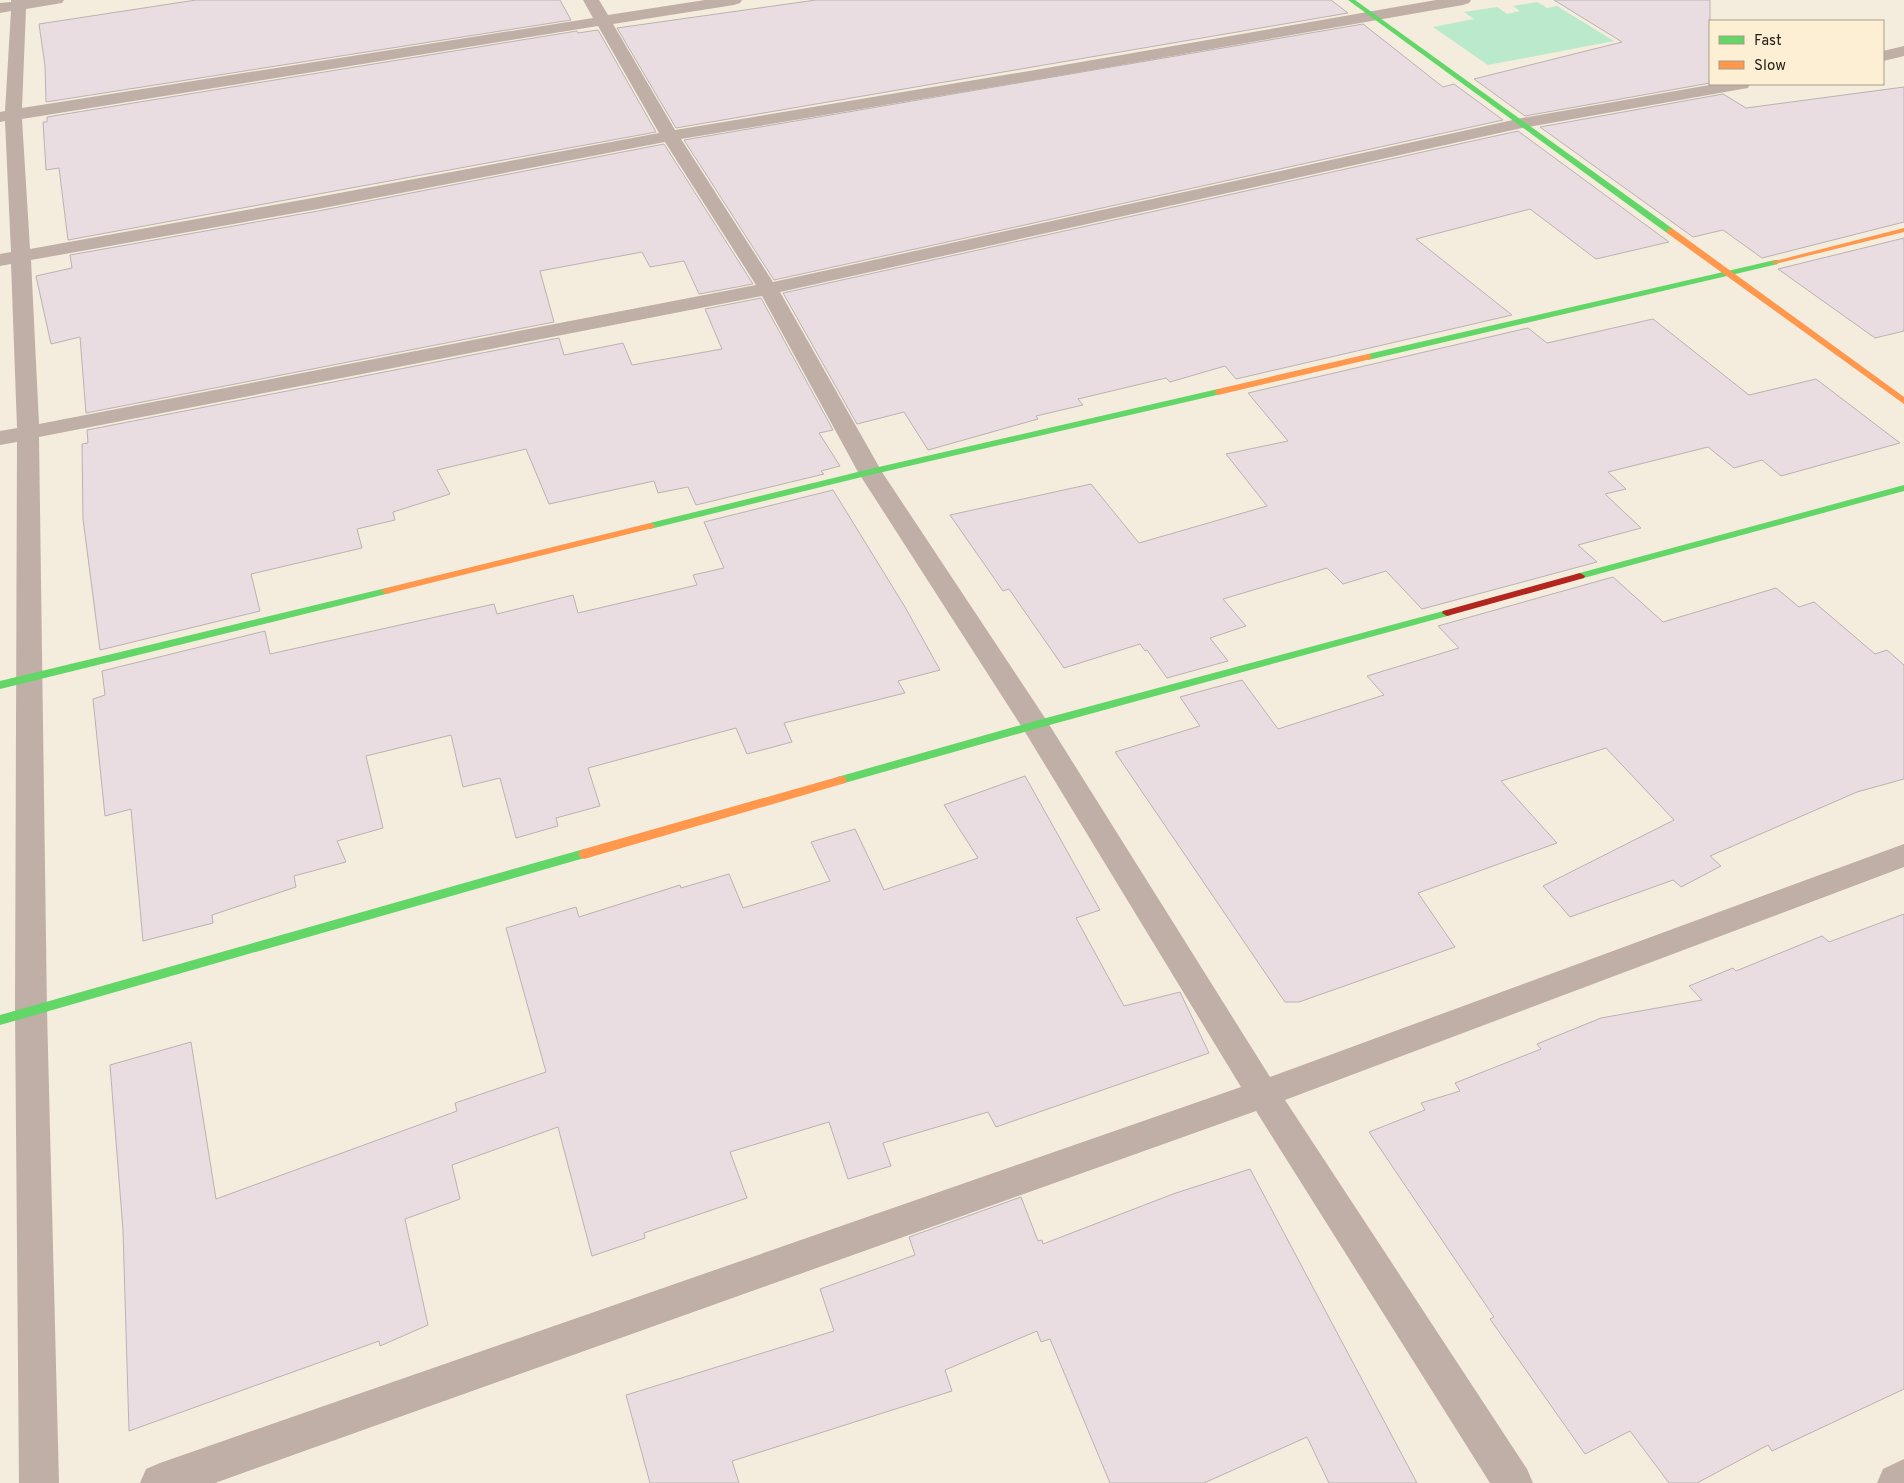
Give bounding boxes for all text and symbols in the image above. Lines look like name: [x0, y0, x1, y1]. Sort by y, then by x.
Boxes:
legend: [1709, 20, 1884, 85]
text: Fast: [1754, 32, 1782, 51]
text: Slow: [1754, 57, 1786, 76]

